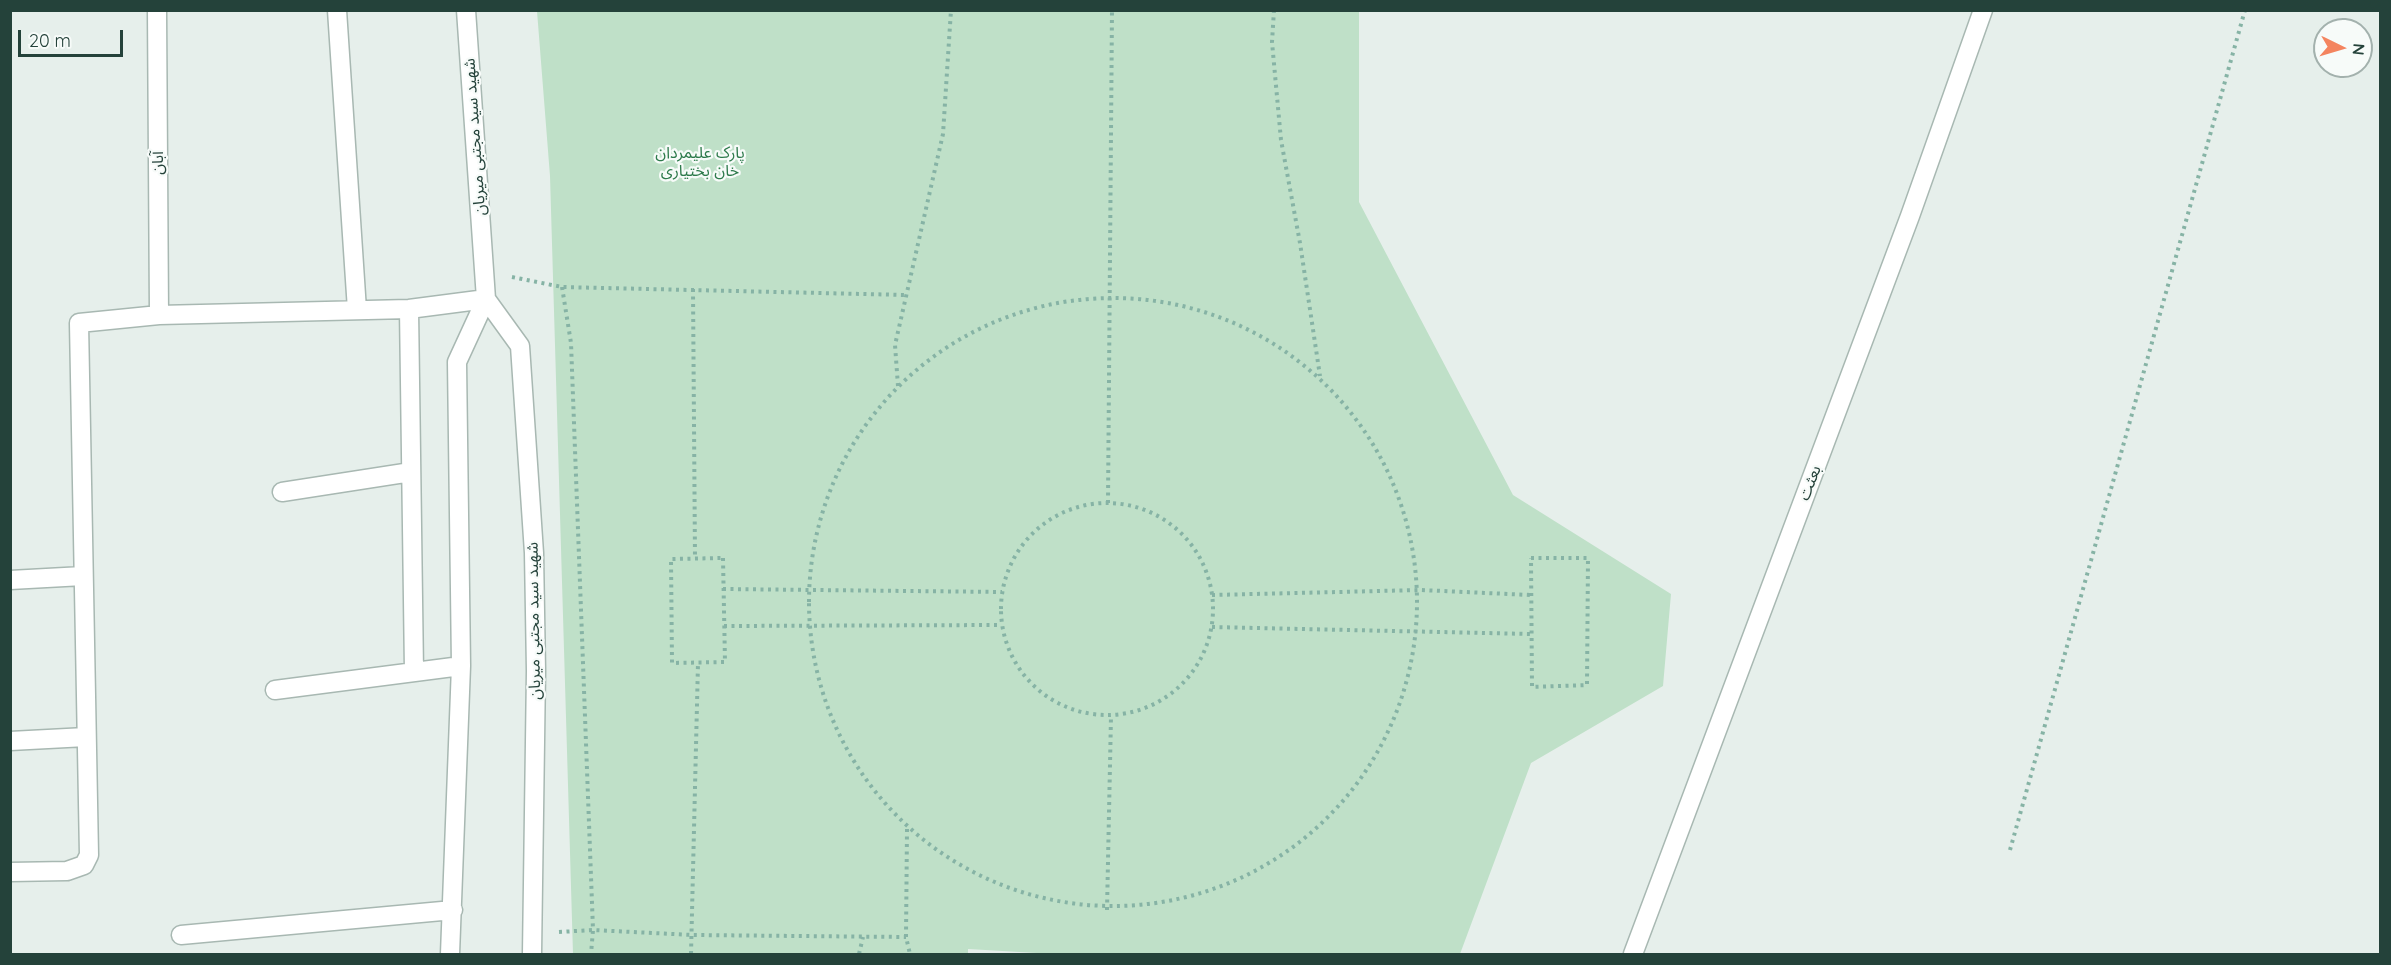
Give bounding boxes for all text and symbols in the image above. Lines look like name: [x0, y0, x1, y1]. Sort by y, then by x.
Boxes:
scale bar: [21, 18, 126, 56]
north arrow: [2313, 18, 2373, 78]
text: 20 m: [29, 29, 71, 52]
text: N: [2348, 43, 2369, 56]
street label: شهید سید مجتبی میریان: [460, 58, 490, 216]
park label: پارک علیمردان خان بختیاری: [655, 143, 745, 181]
street label: آبان: [148, 151, 168, 175]
street label: بعثت: [1795, 463, 1825, 503]
street label: شهید سید مجتبی میریان: [523, 542, 545, 700]

